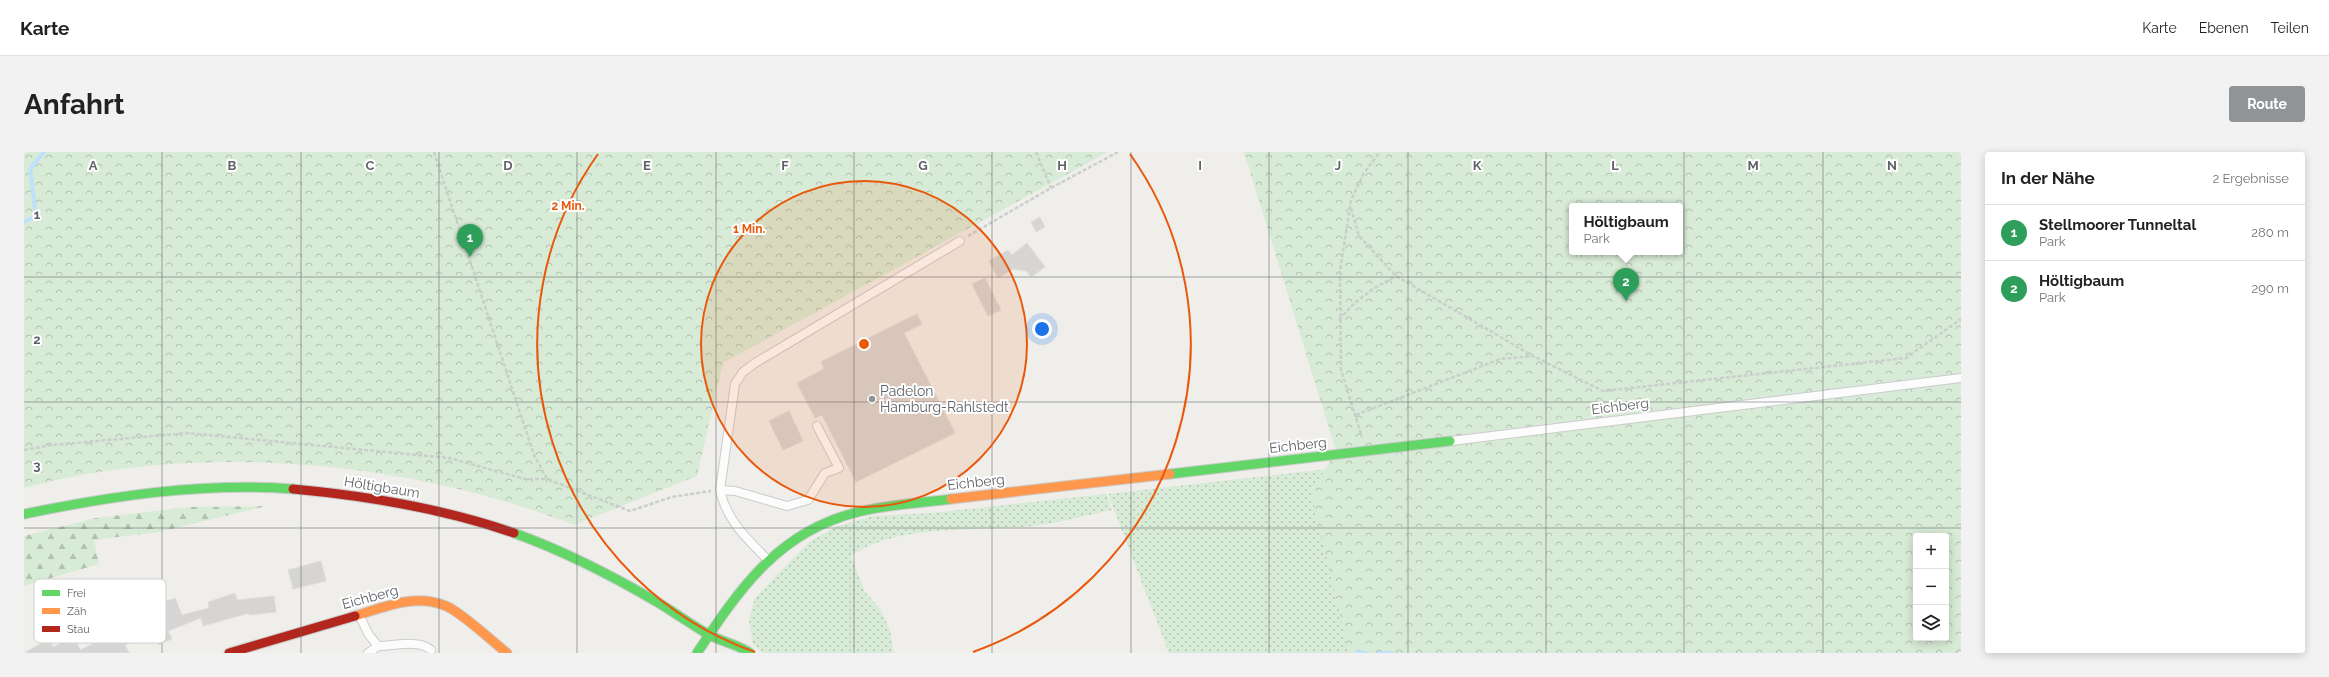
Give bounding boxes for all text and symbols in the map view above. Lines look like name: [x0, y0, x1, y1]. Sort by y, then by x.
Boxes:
text: Karte: [20, 17, 69, 39]
text: Karte: [2142, 20, 2177, 36]
text: Ebenen: [2199, 20, 2249, 36]
text: Teilen: [2271, 20, 2309, 36]
button: Route: [2229, 86, 2305, 122]
text: Anfahrt: [24, 88, 125, 121]
text: A: [89, 158, 98, 173]
text: B: [228, 158, 237, 173]
text: C: [366, 158, 375, 173]
text: D: [503, 158, 513, 173]
text: E: [643, 158, 651, 173]
text: F: [781, 158, 789, 173]
text: G: [918, 158, 928, 173]
text: H: [1057, 158, 1067, 173]
text: I: [1198, 158, 1202, 173]
text: J: [1335, 158, 1341, 173]
text: K: [1473, 158, 1482, 173]
text: L: [1611, 158, 1619, 173]
text: M: [1747, 158, 1759, 173]
text: N: [1887, 158, 1897, 173]
text: In der Nähe: [2001, 168, 2095, 188]
text: 2 Ergebnisse: [2212, 171, 2289, 186]
text: 2 Min.: [551, 199, 585, 213]
popup: [1569, 203, 1683, 255]
text: 1: [34, 207, 41, 222]
text: Höltigbaum: [1583, 213, 1669, 231]
text: Stellmoorer Tunneltal: [2039, 216, 2196, 234]
text: 1 Min.: [733, 222, 765, 236]
pin: 1: [457, 224, 483, 257]
text: 1: [2011, 225, 2017, 240]
text: 280 m: [2251, 225, 2289, 240]
text: Park: [1583, 231, 1610, 246]
text: Park: [2039, 234, 2066, 249]
pin: 2: [1613, 268, 1639, 301]
text: Höltigbaum: [2039, 272, 2124, 290]
text: 2: [2010, 281, 2018, 296]
text: 290 m: [2251, 281, 2289, 296]
text: Park: [2039, 290, 2066, 305]
your location: [1032, 319, 1052, 339]
text: 2: [33, 332, 41, 347]
centre of rings: [857, 337, 871, 351]
place label: Padelon Hamburg-Rahlstedt: [880, 383, 1009, 415]
marker: Padelon Hamburg-Rahlstedt: [867, 394, 877, 404]
street label: Eichberg: [1590, 395, 1650, 417]
street label: Eichberg: [1268, 434, 1328, 456]
text: 3: [33, 458, 41, 473]
street label: Eichberg: [946, 471, 1006, 493]
street label: Höltigbaum: [343, 473, 421, 501]
map controls: [1913, 533, 1949, 641]
button: +: [1913, 533, 1949, 569]
button: −: [1913, 569, 1949, 605]
legend: [34, 579, 166, 643]
street label: Eichberg: [340, 582, 400, 612]
text: Frei: [67, 587, 86, 600]
text: Zäh: [67, 605, 86, 618]
button: layers: [1913, 605, 1949, 641]
text: Stau: [67, 623, 90, 636]

